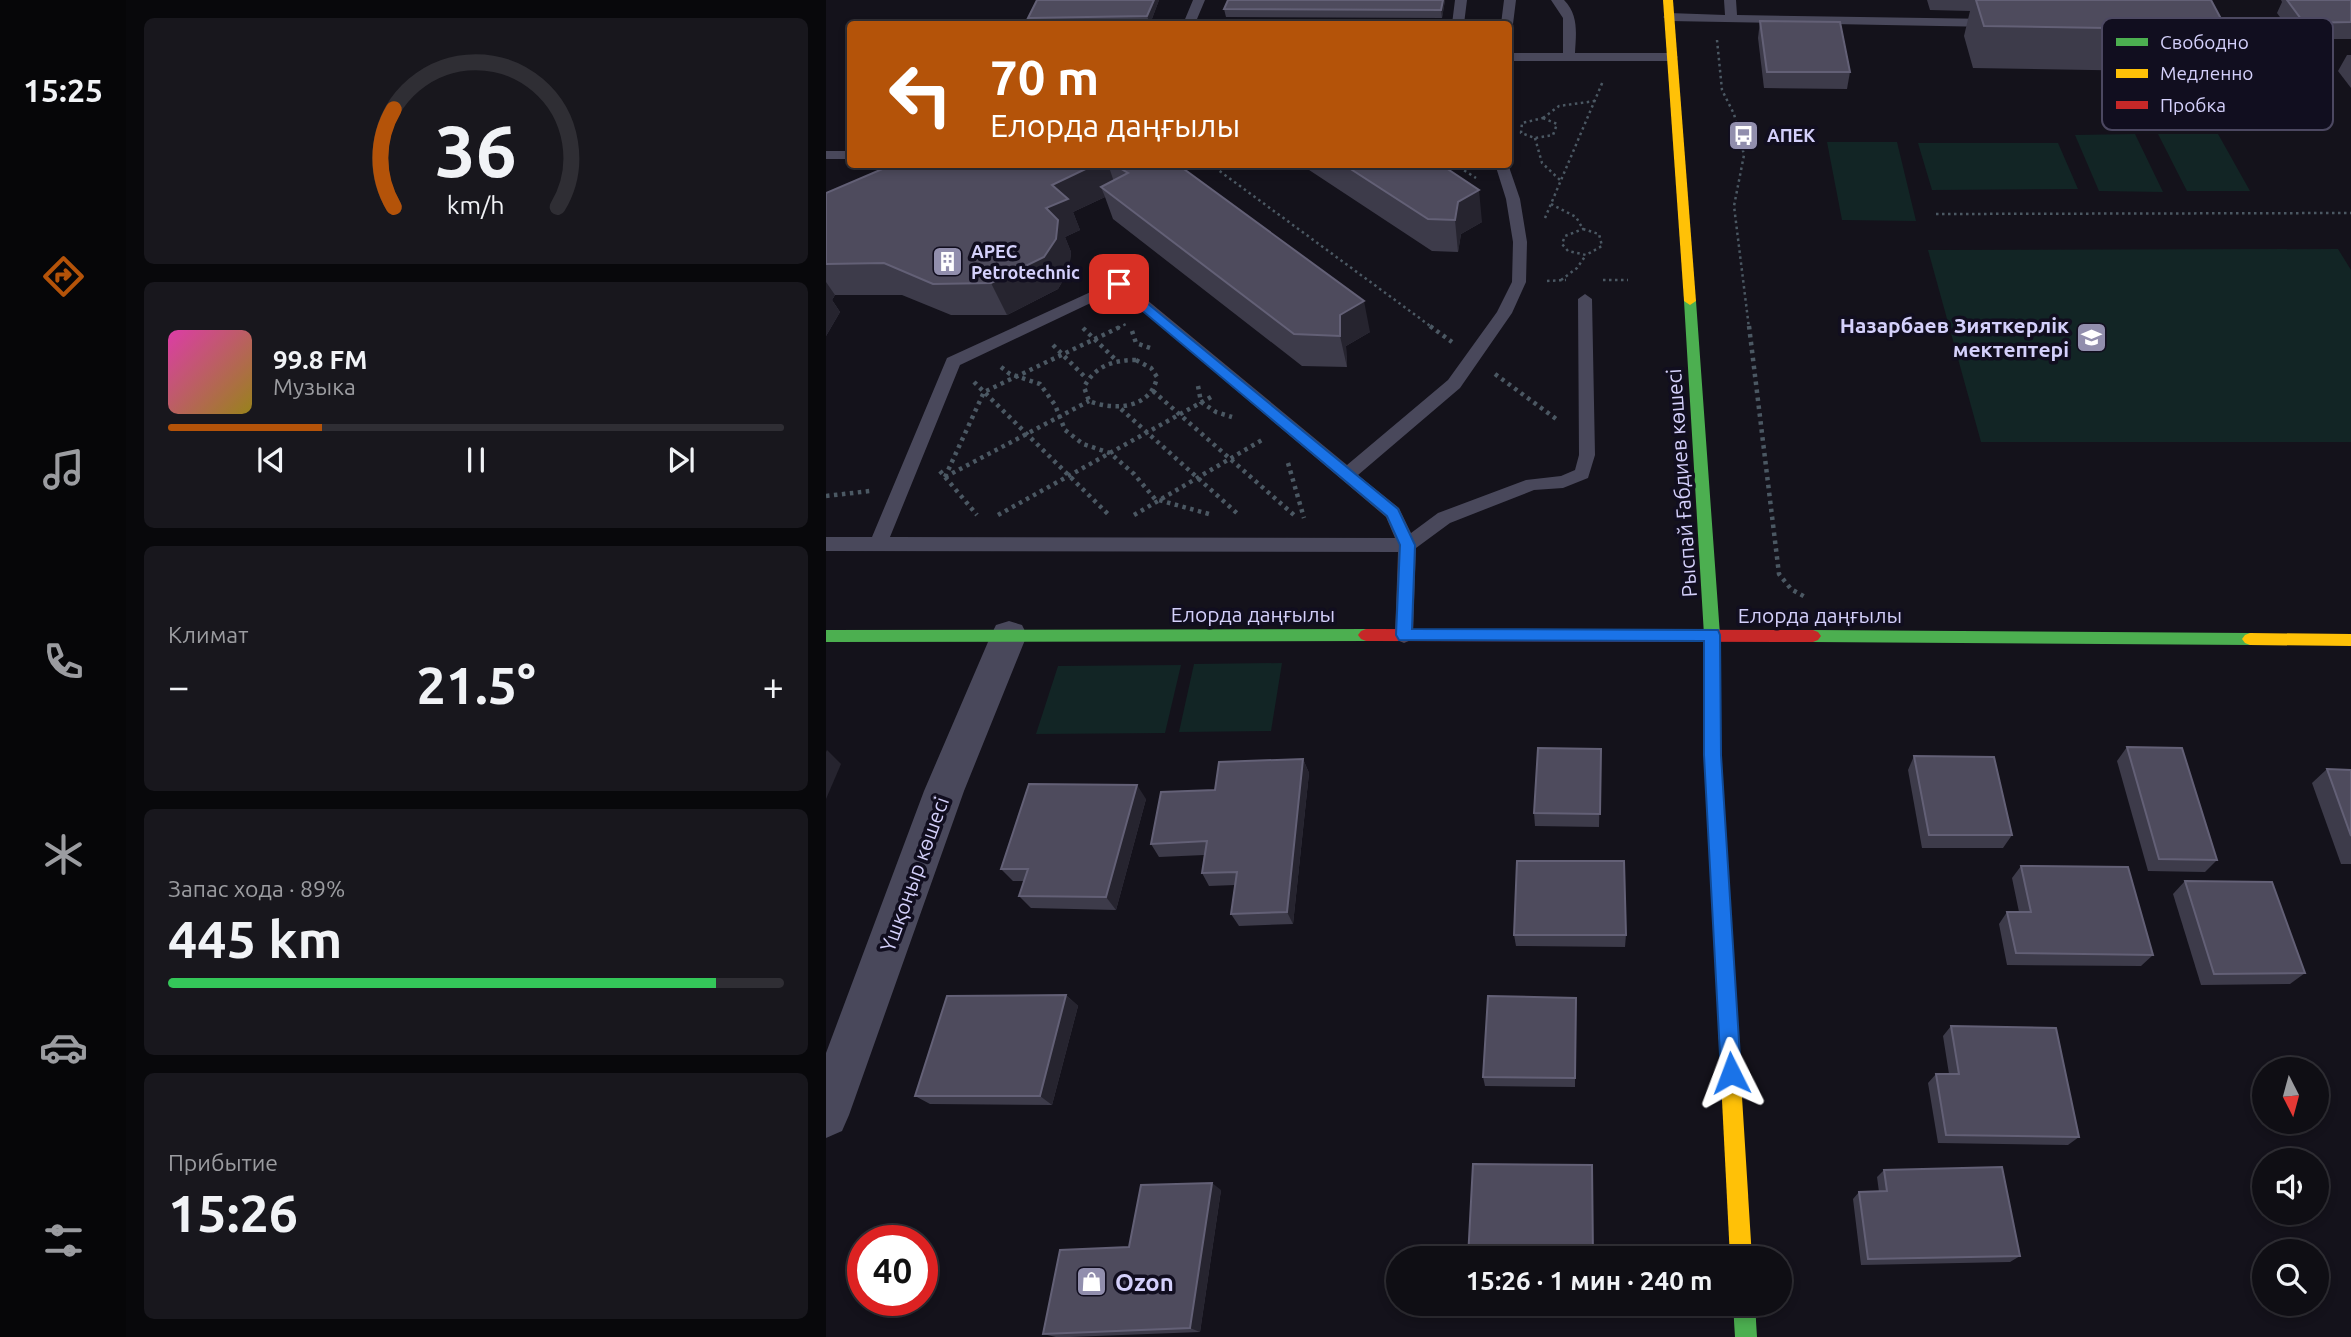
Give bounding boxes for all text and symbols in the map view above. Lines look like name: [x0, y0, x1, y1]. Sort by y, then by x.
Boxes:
legend: [2102, 18, 2333, 130]
text: Свободно: [2160, 31, 2249, 53]
icon: left: [875, 49, 966, 140]
text: 70 m: [990, 49, 1099, 104]
text: Медленно: [2160, 62, 2253, 84]
text: 15:25: [23, 72, 103, 108]
text: Пробка: [2160, 94, 2226, 116]
text: Елорда даңғылы: [990, 107, 1240, 143]
text: 36: [435, 109, 517, 191]
bus stop icon: АПЕК: [1727, 118, 1761, 152]
place label: АПЕК: [1767, 125, 1815, 145]
text: km/h: [447, 191, 505, 219]
place label: APEC Petrotechnic: [971, 241, 1080, 282]
building icon: APEC Petrotechnic: [931, 244, 965, 278]
icon: directions: [39, 252, 88, 301]
pin: [1089, 254, 1149, 314]
icon: arrive: [1100, 265, 1138, 303]
place label: Назарбаев Зияткерлік мектептері: [1840, 313, 2069, 361]
school or university icon: Назарбаев Зияткерлік мектептері: [2075, 320, 2109, 354]
text: 99.8 FM: [273, 345, 367, 374]
street label: Рыспай Ғабдиев көшесі: [1661, 368, 1701, 598]
text: Музыка: [273, 374, 356, 399]
icon: previous: [252, 441, 290, 479]
icon: pause: [457, 441, 495, 479]
icon: next: [662, 441, 700, 479]
icon: music: [39, 445, 88, 494]
street label: Елорда даңғылы: [1171, 602, 1335, 626]
street label: Елорда даңғылы: [1738, 603, 1902, 627]
text: Климат: [168, 622, 248, 647]
icon: phone: [39, 637, 88, 686]
text: 21.5°: [416, 656, 536, 714]
text: −: [168, 665, 189, 707]
text: +: [763, 665, 784, 707]
street label: Үшқоңыр көшесі: [875, 793, 953, 955]
icon: climate: [39, 830, 88, 879]
text: Запас хода · 89%: [168, 876, 345, 901]
text: 445 km: [168, 910, 342, 968]
icon: car: [39, 1023, 88, 1072]
position arrow: [1694, 1036, 1768, 1110]
north arrow: [2252, 1057, 2329, 1134]
map controls: [2252, 1057, 2329, 1316]
button: sound: [2252, 1148, 2329, 1225]
text: Прибытие: [168, 1150, 278, 1175]
text: 15:26: [168, 1184, 298, 1242]
icon: filters: [39, 1216, 88, 1265]
speed limit sign: 40: [847, 1225, 938, 1316]
button: search: [2252, 1239, 2329, 1316]
shop icon: Ozon: [1075, 1265, 1109, 1299]
text: 15:26 · 1 мин · 240 m: [1466, 1266, 1712, 1295]
place label: Ozon: [1115, 1269, 1174, 1296]

